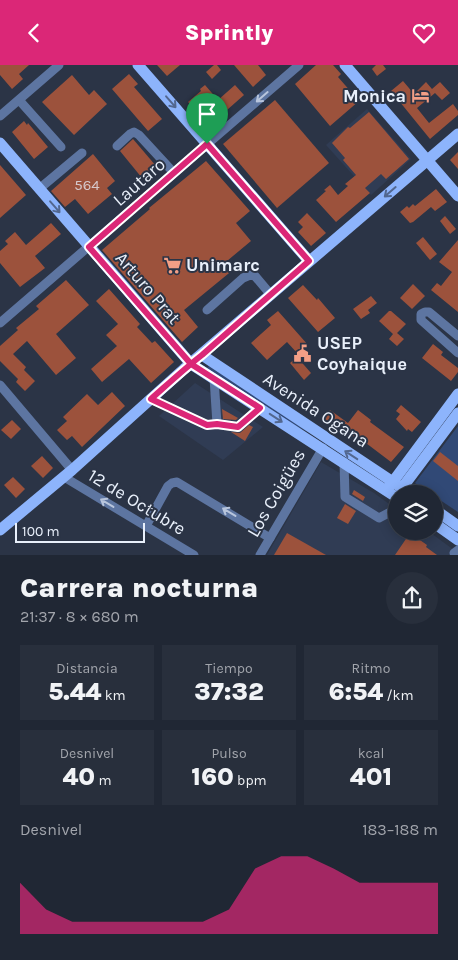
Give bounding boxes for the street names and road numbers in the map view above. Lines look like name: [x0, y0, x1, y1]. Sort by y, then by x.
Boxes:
street label: Lautaro: [108, 153, 170, 211]
street label: Arturo Prat: [111, 247, 185, 329]
street label: Avenida Ogana: [259, 368, 373, 452]
street label: Los Coigües: [242, 445, 310, 541]
street label: 12 de Octubre: [84, 464, 190, 540]

